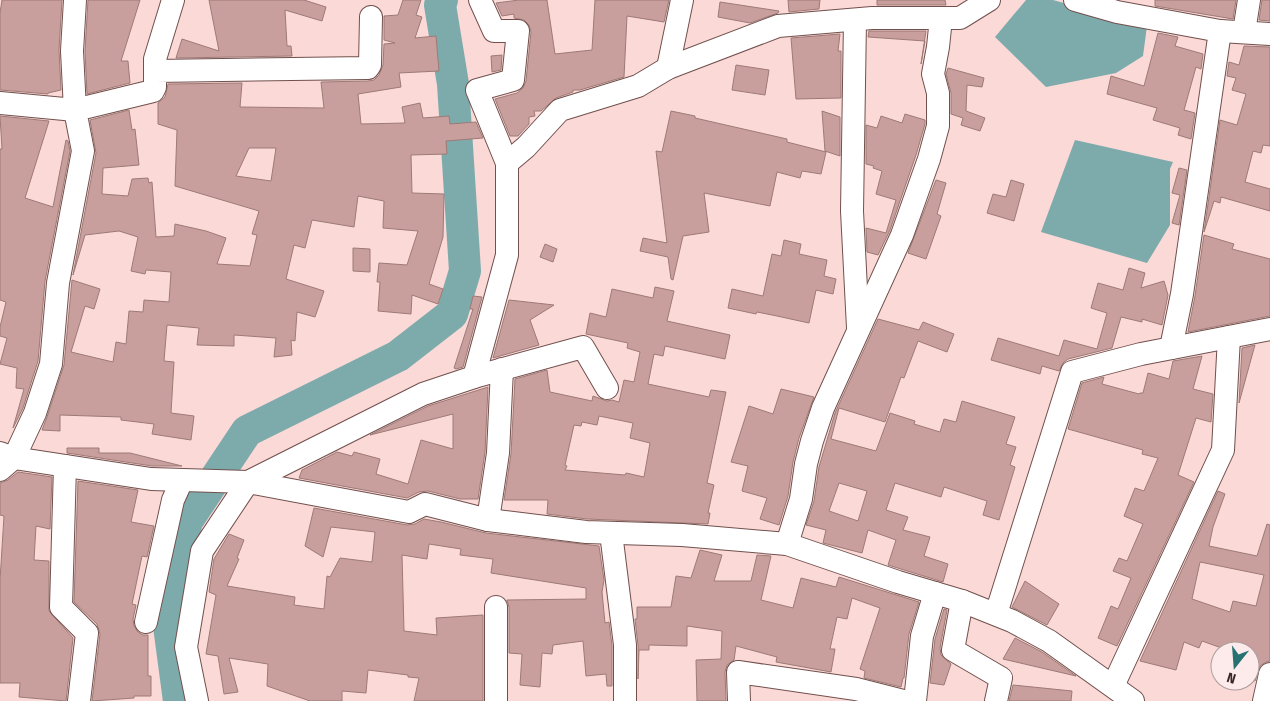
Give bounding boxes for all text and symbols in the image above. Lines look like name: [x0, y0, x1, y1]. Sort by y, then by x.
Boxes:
north arrow: [1210, 641, 1260, 691]
text: N: [1225, 669, 1238, 687]

